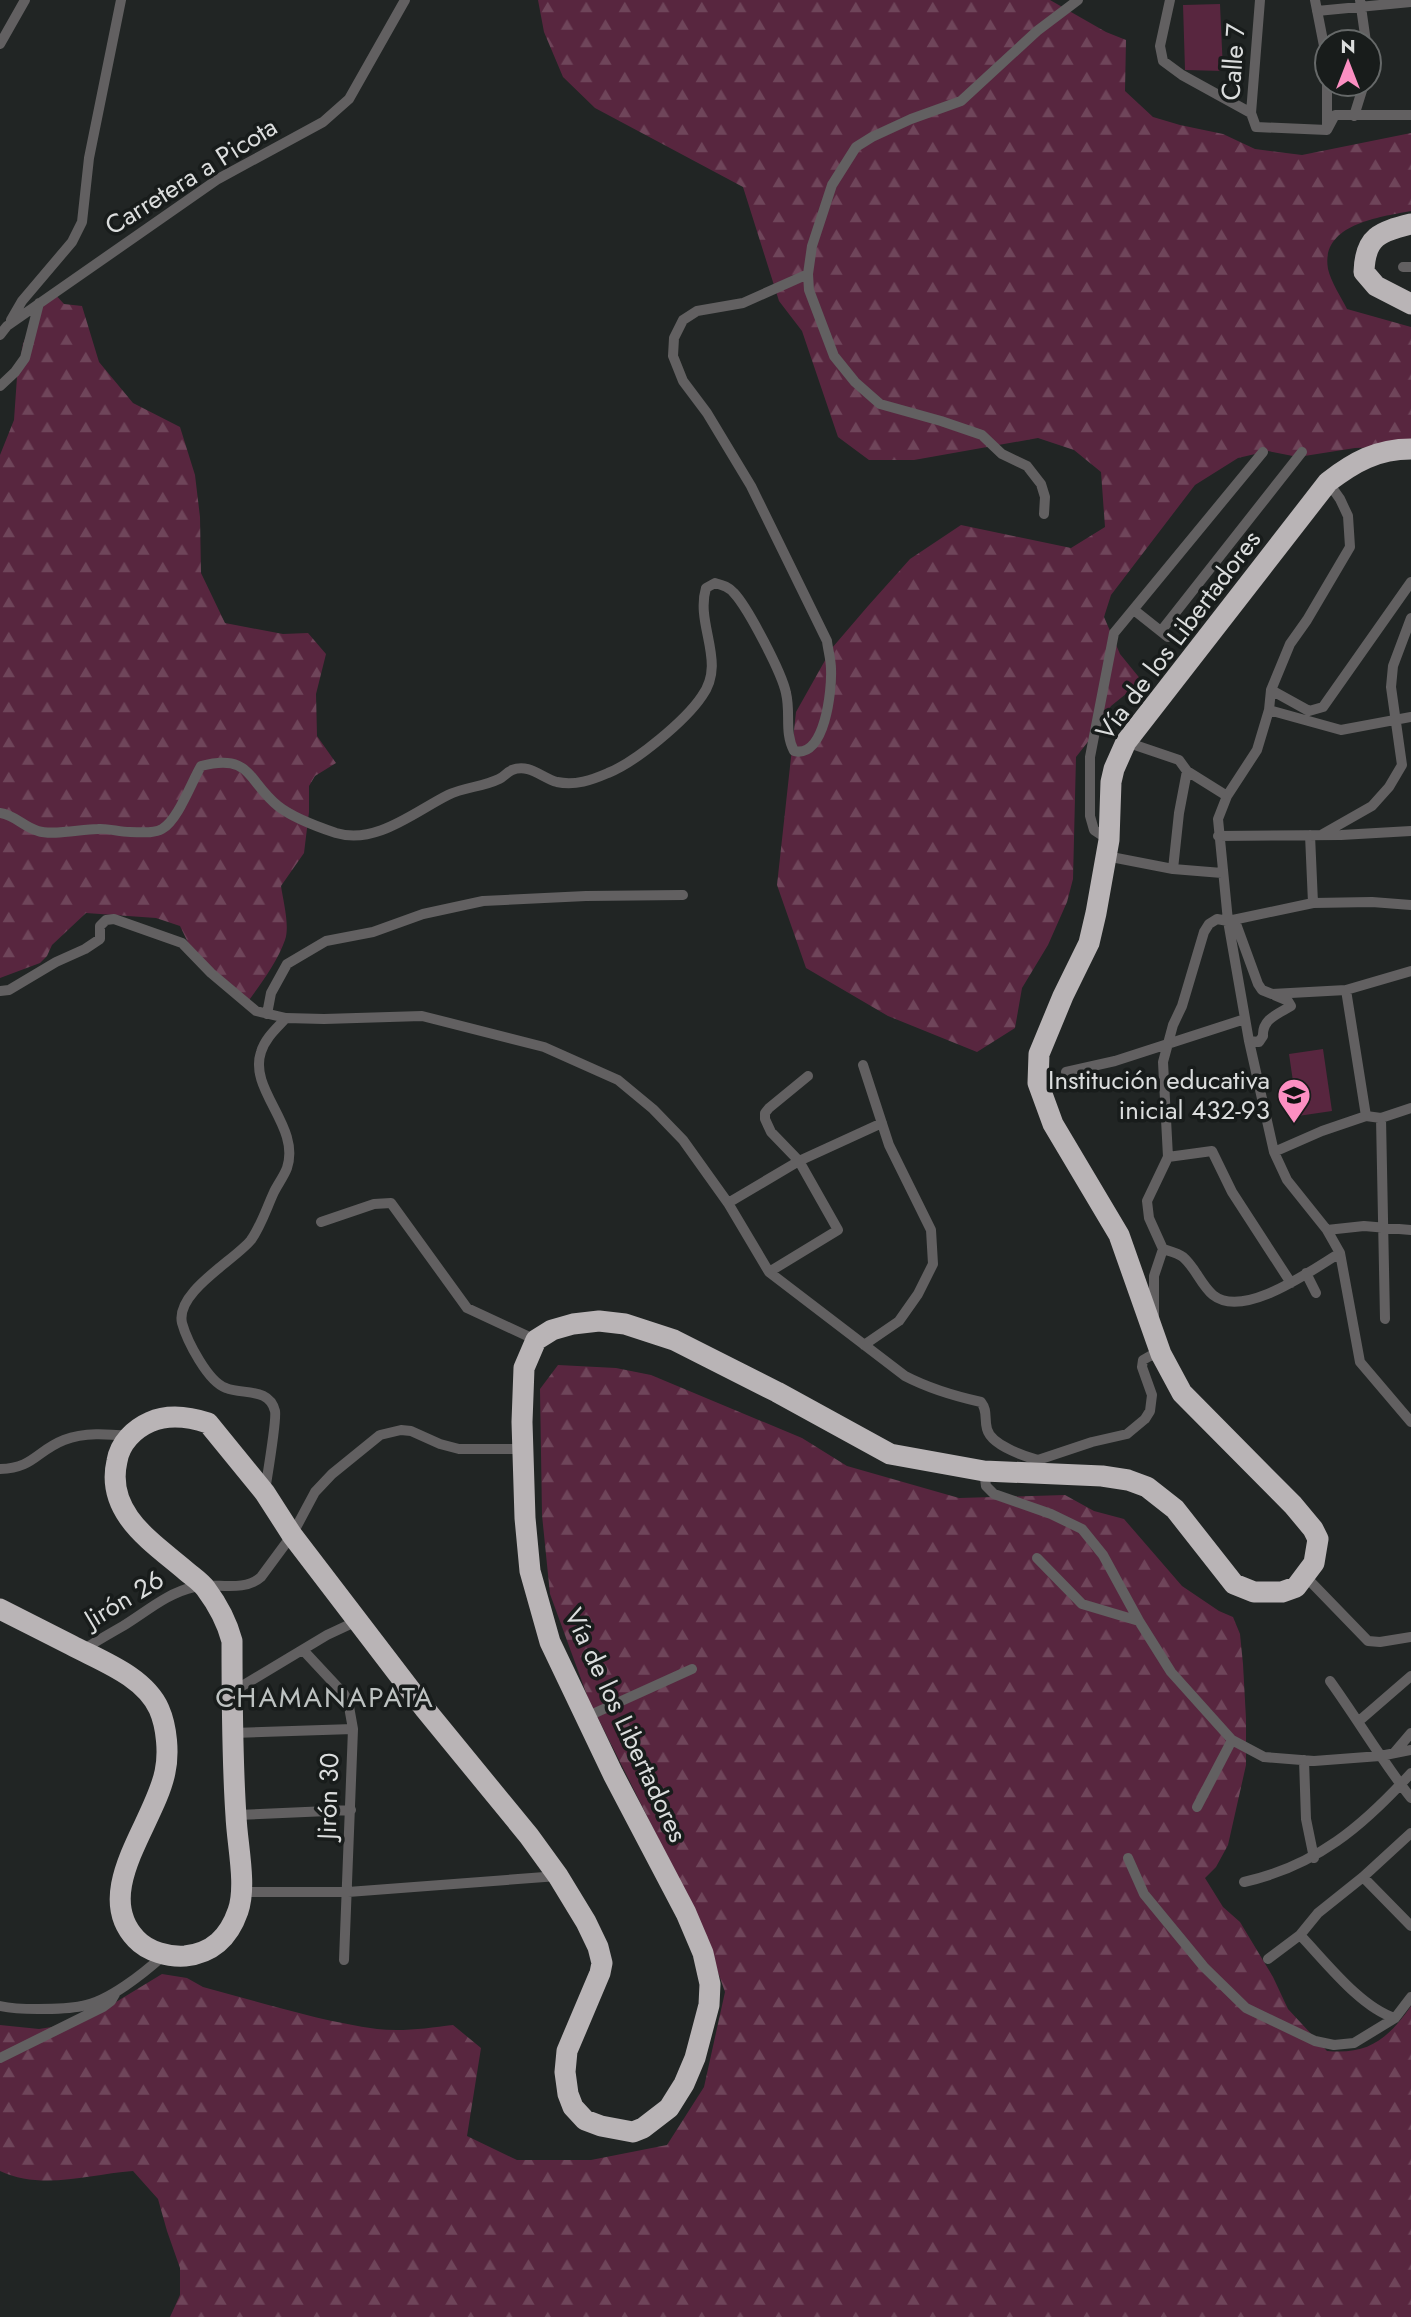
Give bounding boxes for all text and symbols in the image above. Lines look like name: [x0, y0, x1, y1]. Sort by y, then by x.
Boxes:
street label: Calle 7: [1211, 22, 1255, 102]
north arrow: [1313, 28, 1383, 98]
text: N: [1340, 33, 1356, 60]
street label: Carretera a Picota: [98, 108, 284, 244]
street label: Vía de los Libertadores: [1086, 522, 1270, 748]
place label: Institución educativa inicial 432-93: [1048, 1061, 1270, 1129]
school or university icon: Institución educativa inicial 432-93: [1275, 1076, 1313, 1125]
street label: Jirón 26: [74, 1560, 171, 1639]
street label: Vía de los Libertadores: [555, 1602, 697, 1848]
district label: CHAMANAPATA: [215, 1677, 435, 1718]
street label: Jirón 30: [307, 1752, 349, 1843]

